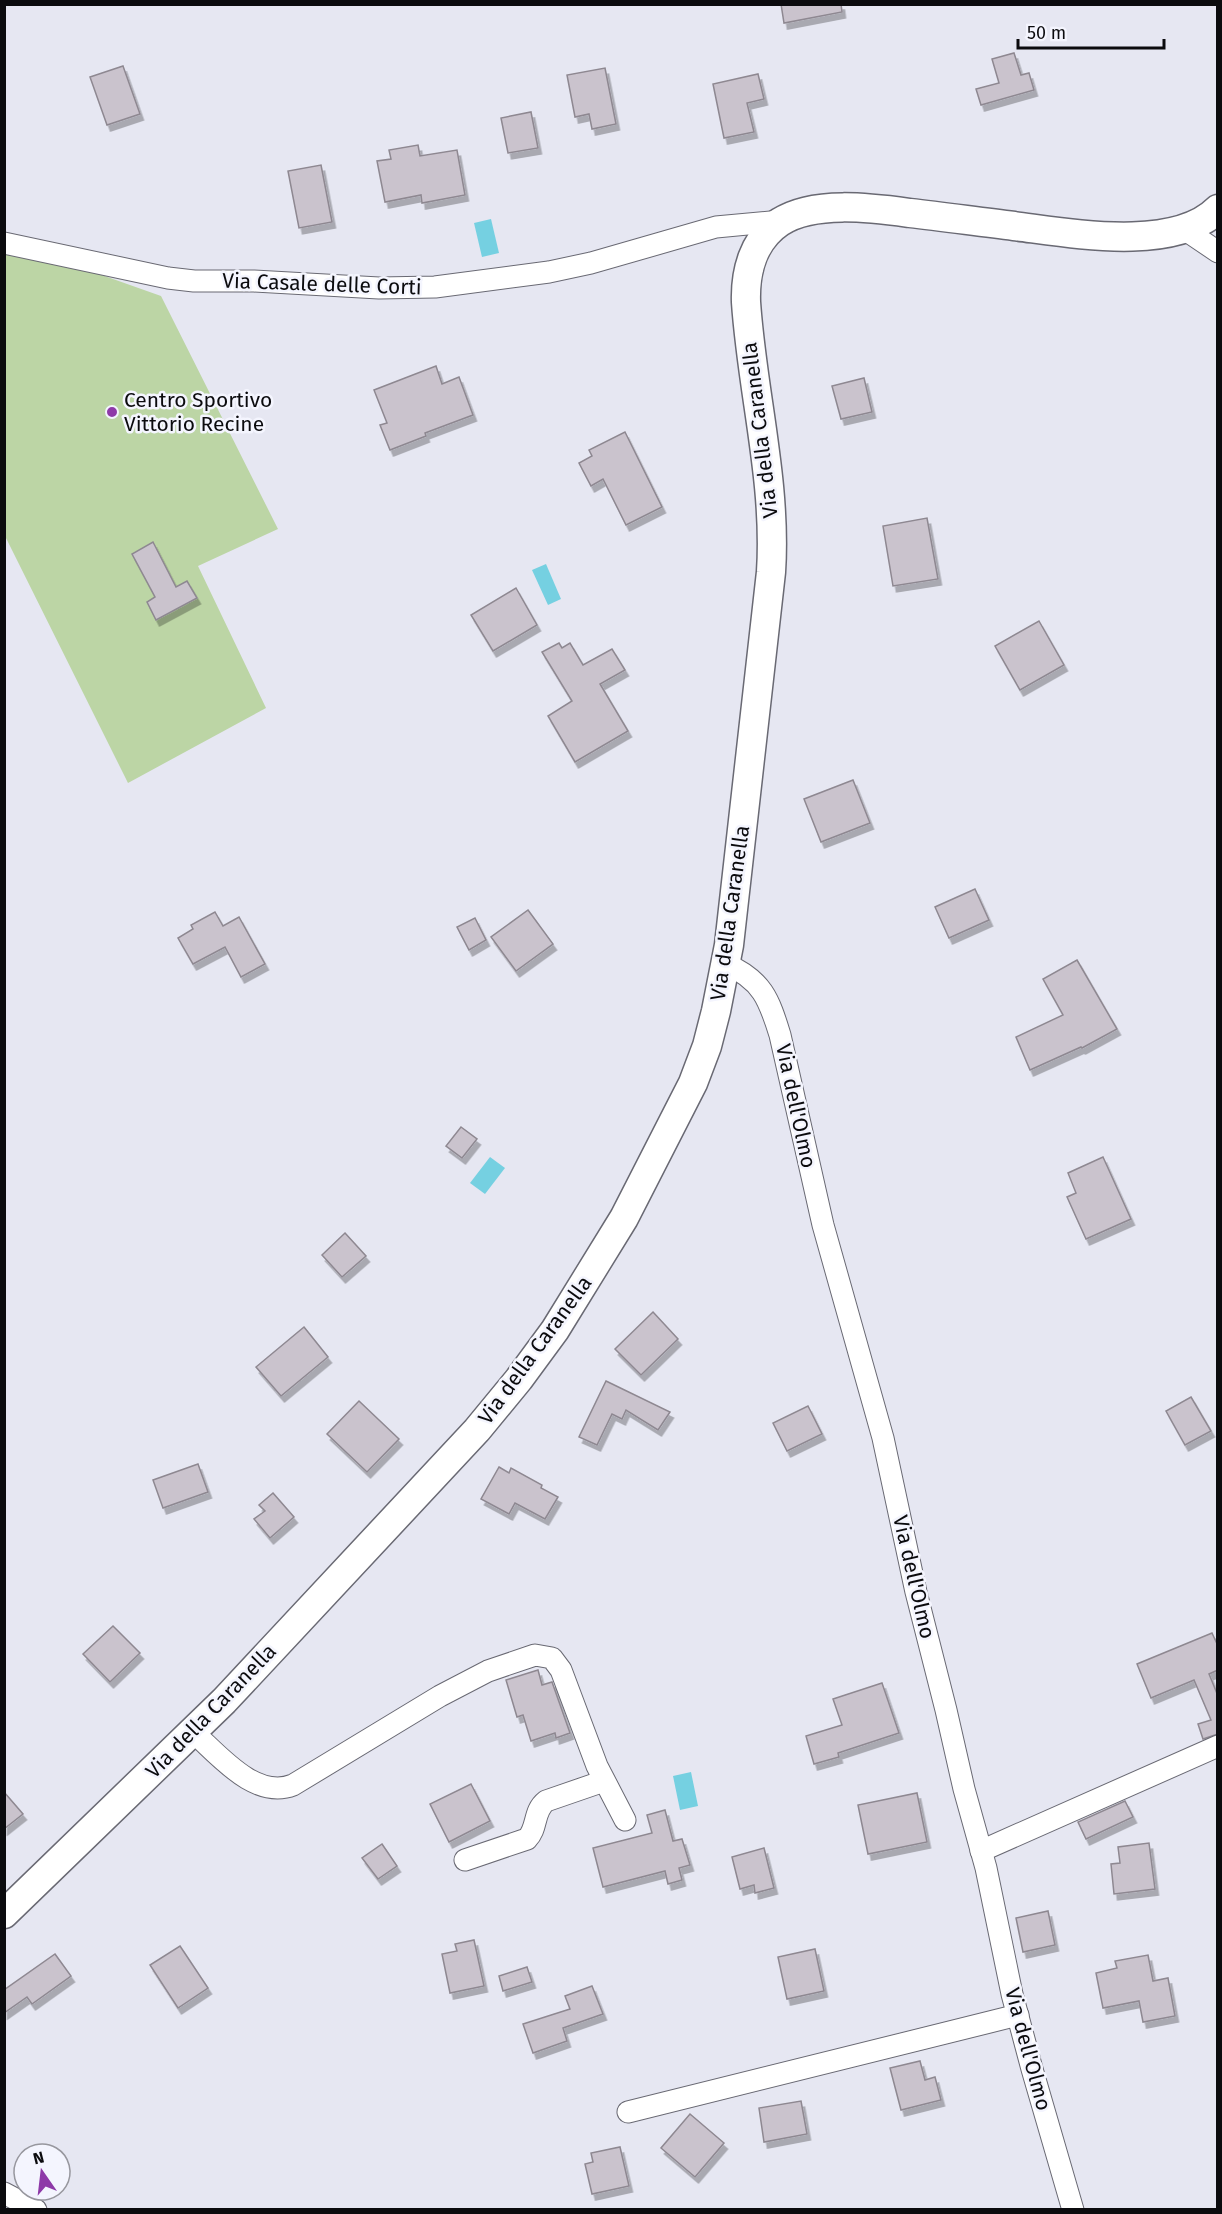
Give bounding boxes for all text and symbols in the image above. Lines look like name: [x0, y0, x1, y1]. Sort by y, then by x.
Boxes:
scale bar: [1018, 12, 1164, 50]
text: 50 m: [1027, 22, 1066, 44]
street label: Via Casale delle Corti: [222, 268, 422, 300]
street label: Via della Caranella: [736, 341, 784, 519]
place label: Centro Sportivo Vittorio Recine: [124, 387, 272, 437]
marker: Centro Sportivo Vittorio Recine: [105, 405, 119, 419]
street label: Via della Caranella: [705, 824, 755, 1002]
street label: Via dell'Olmo: [770, 1042, 822, 1170]
street label: Via della Caranella: [472, 1271, 598, 1429]
street label: Via dell'Olmo: [887, 1513, 941, 1641]
street label: Via della Caranella: [140, 1638, 282, 1784]
street label: Via dell'Olmo: [999, 1985, 1057, 2113]
north arrow: [12, 2142, 72, 2202]
text: N: [31, 2147, 46, 2168]

